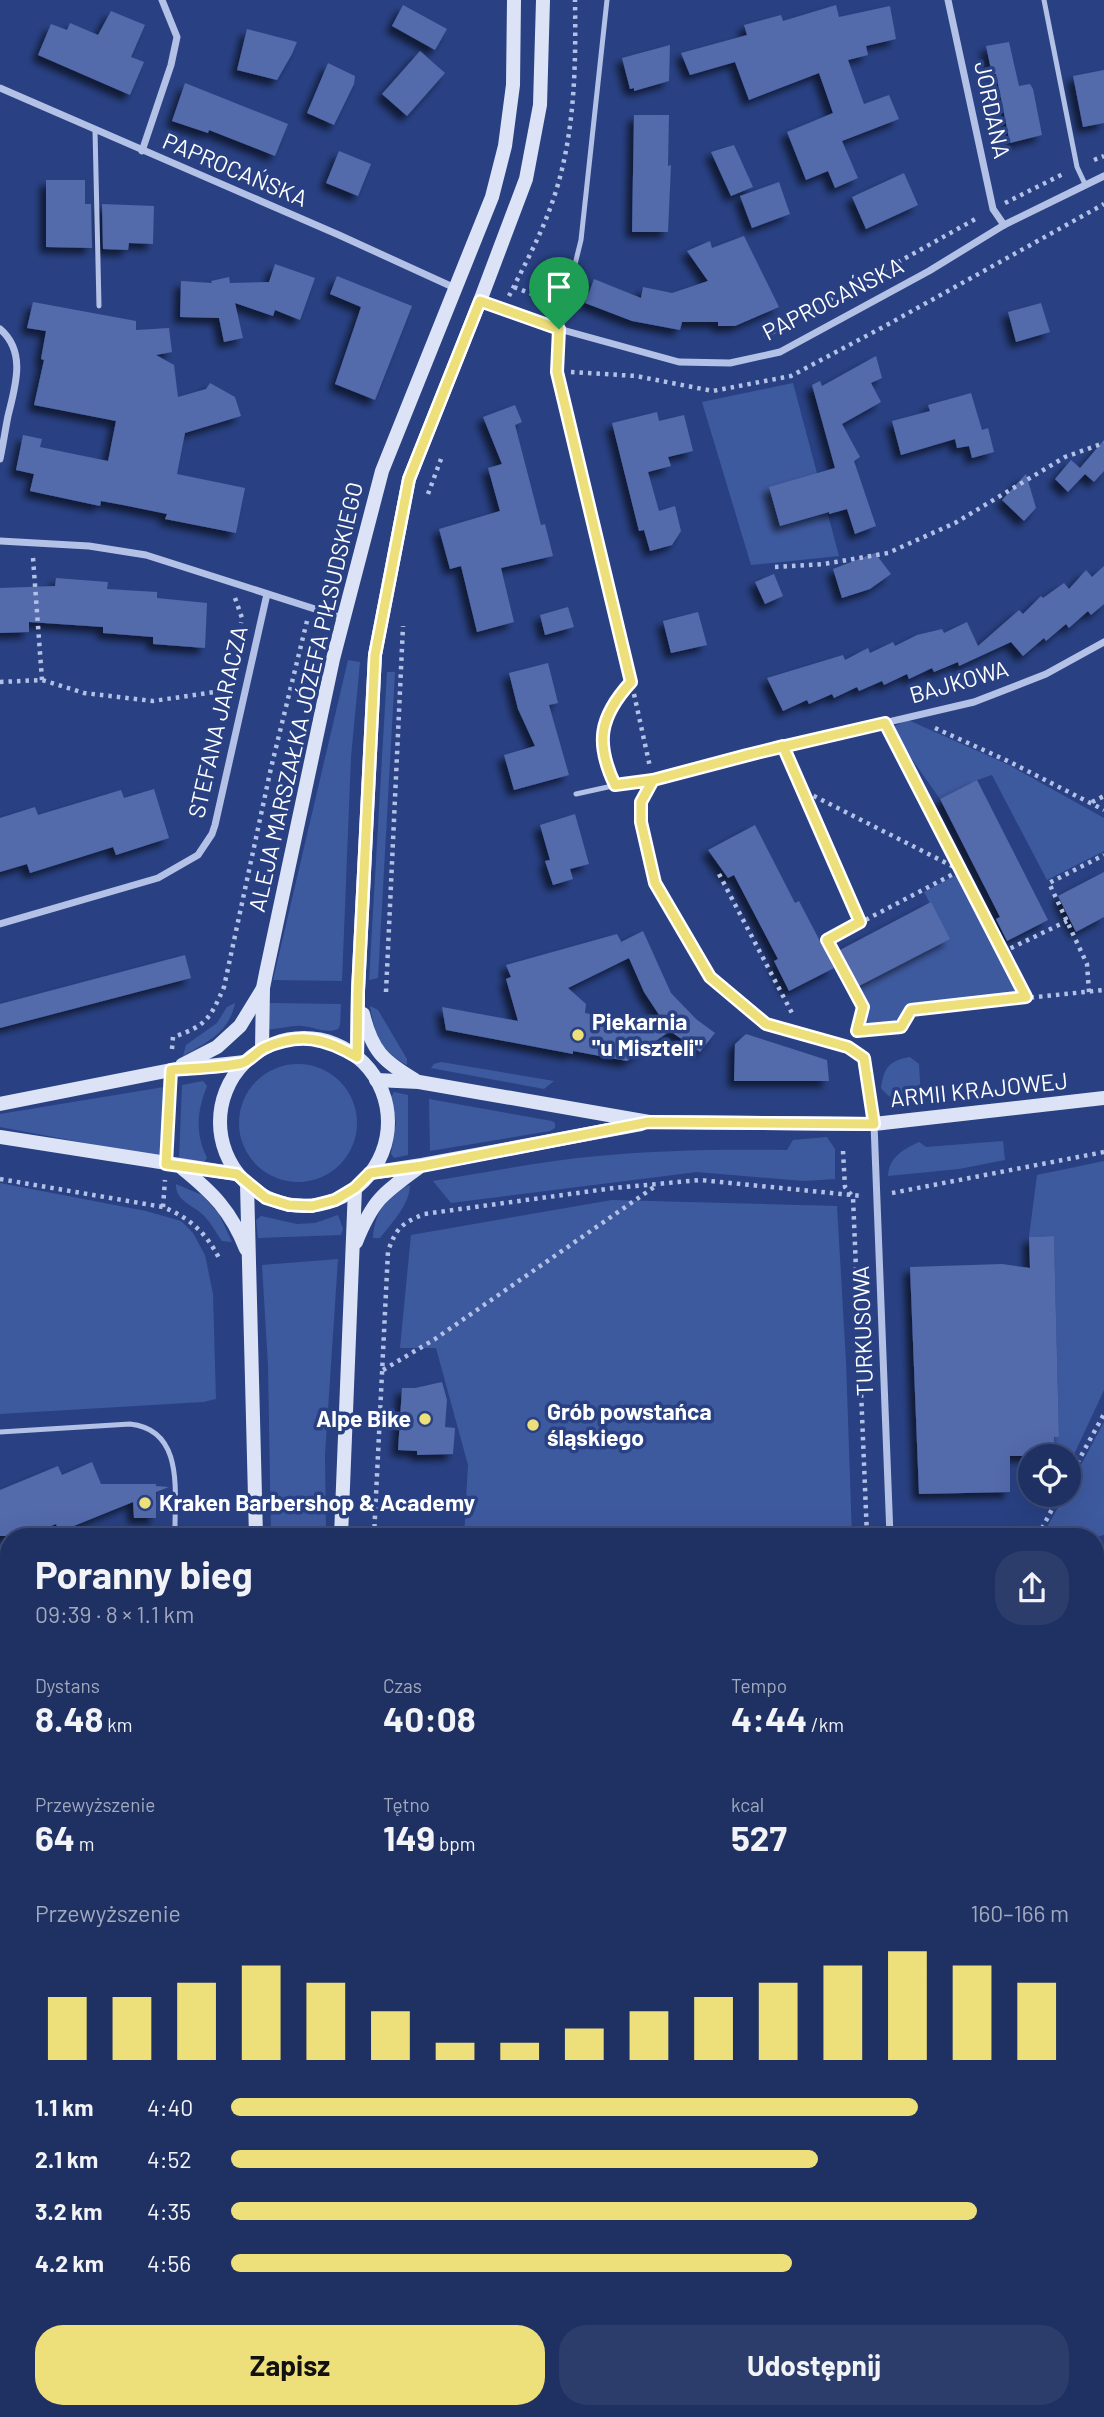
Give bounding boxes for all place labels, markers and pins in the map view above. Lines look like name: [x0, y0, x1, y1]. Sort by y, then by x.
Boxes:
pin: [529, 257, 589, 329]
place label: Piekarnia "u Miszteli": [592, 1007, 703, 1061]
marker: Piekarnia "u Miszteli": [570, 1027, 586, 1043]
place label: Grób powstańca śląskiego: [547, 1397, 712, 1451]
place label: Alpe Bike: [316, 1404, 411, 1432]
marker: Alpe Bike: [417, 1411, 433, 1427]
marker: Grób powstańca śląskiego: [525, 1417, 541, 1433]
place label: Kraken Barbershop & Academy: [159, 1488, 476, 1516]
marker: Kraken Barbershop & Academy: [137, 1495, 153, 1511]

